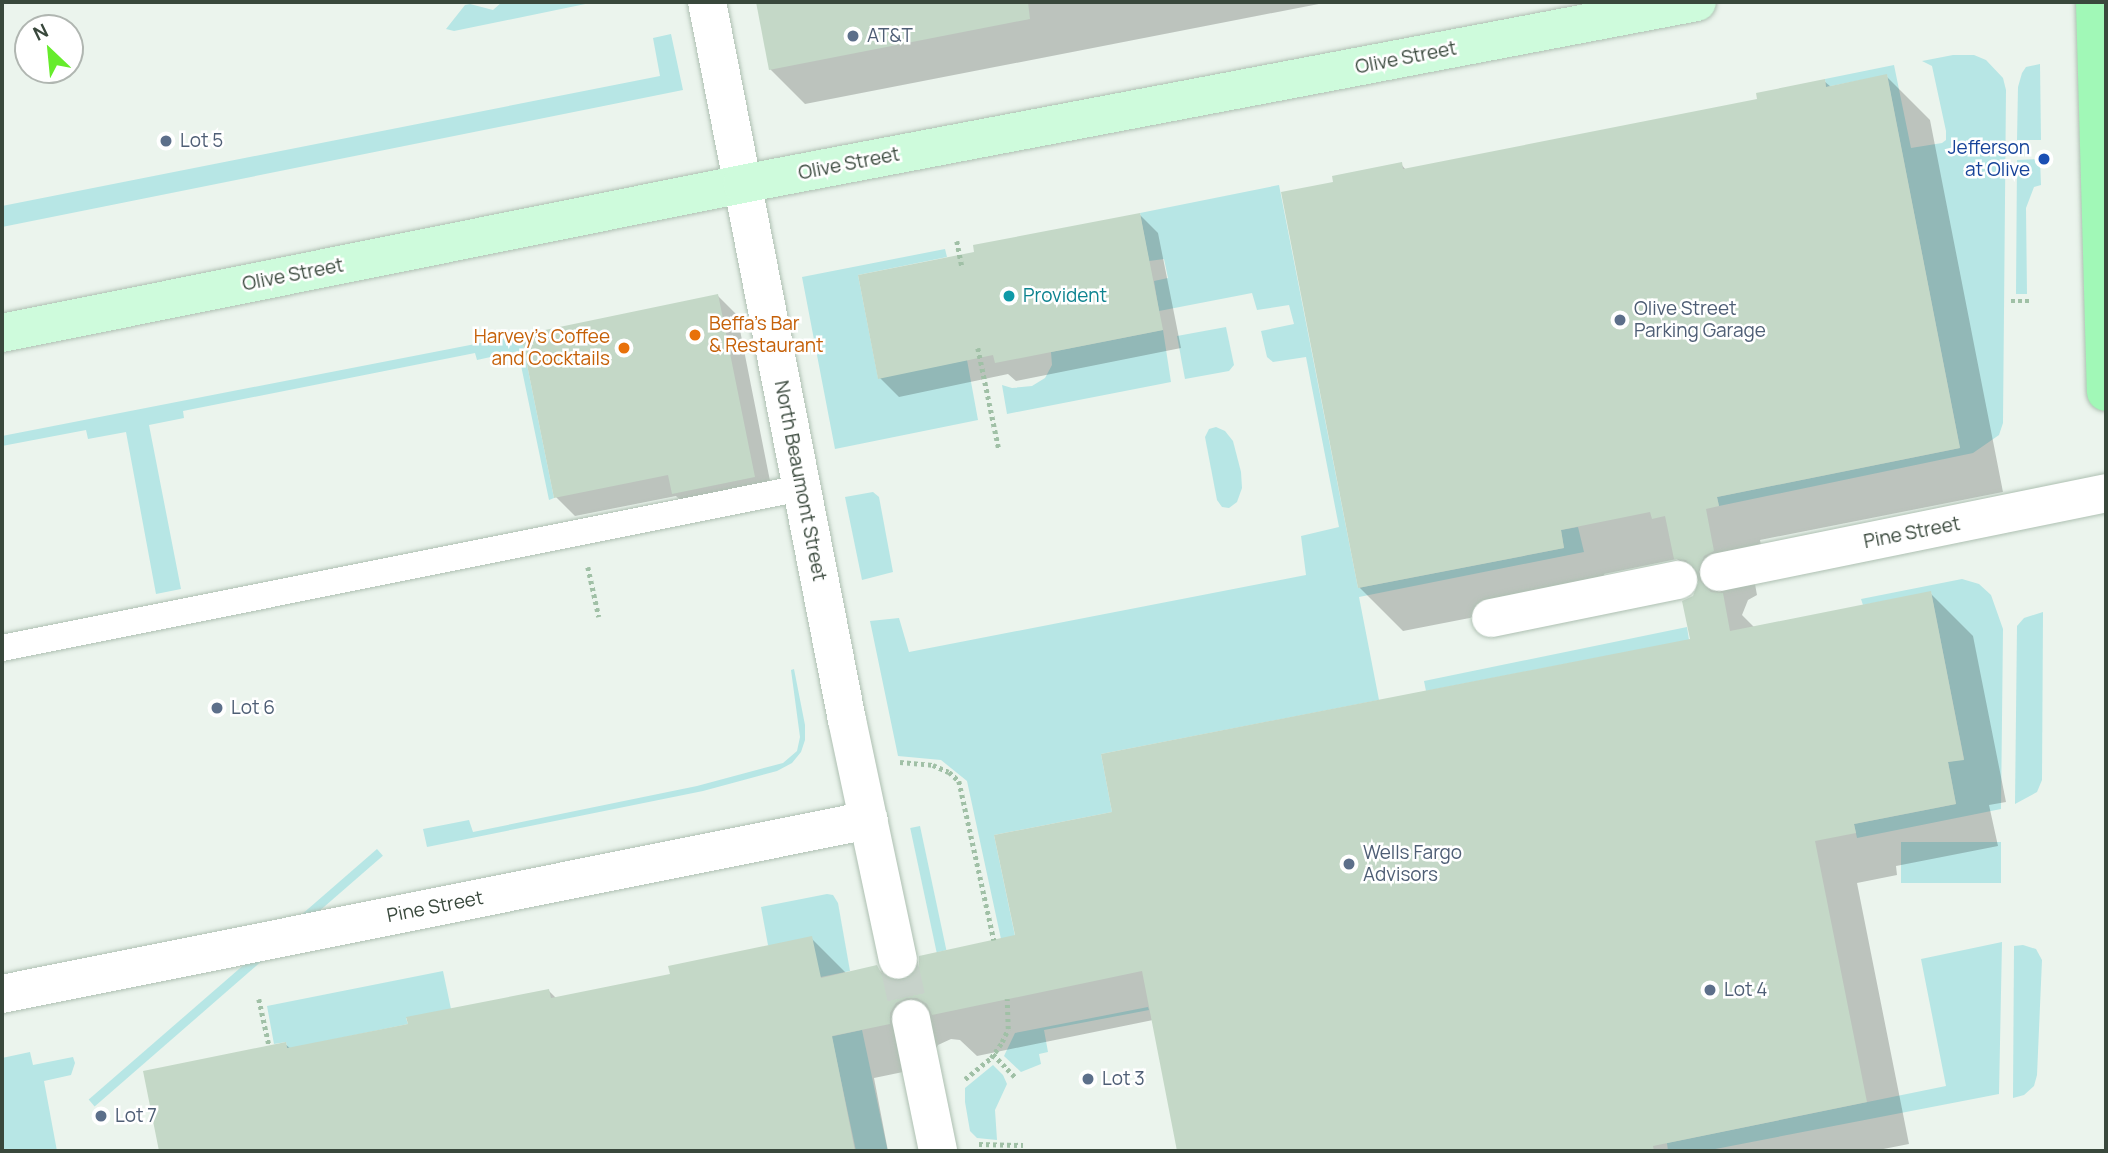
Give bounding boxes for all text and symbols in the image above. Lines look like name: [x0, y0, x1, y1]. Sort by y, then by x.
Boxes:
north arrow: [14, 14, 84, 84]
text: N: [29, 17, 53, 47]
place label: AT&T: [867, 25, 913, 47]
marker: AT&T: [845, 28, 861, 44]
street label: Olive Street: [1353, 37, 1459, 79]
place label: Lot 5: [180, 130, 223, 152]
marker: Lot 5: [158, 133, 174, 149]
place label: Jefferson at Olive: [1948, 137, 2030, 181]
street label: Olive Street: [796, 143, 902, 185]
marker: Jefferson at Olive: [2036, 151, 2052, 167]
street label: Olive Street: [240, 254, 346, 296]
place label: Provident: [1023, 285, 1107, 307]
marker: Provident: [1001, 288, 1017, 304]
place label: Olive Street Parking Garage: [1634, 298, 1766, 342]
marker: Olive Street Parking Garage: [1612, 312, 1628, 328]
place label: Beffa's Bar & Restaurant: [709, 313, 824, 357]
place label: Harvey's Coffee and Cocktails: [474, 326, 610, 370]
marker: Beffa's Bar & Restaurant: [687, 327, 703, 343]
marker: Harvey's Coffee and Cocktails: [616, 340, 632, 356]
street label: North Beaumont Street: [769, 379, 831, 583]
street label: Pine Street: [1862, 512, 1962, 554]
place label: Lot 6: [231, 697, 275, 719]
marker: Lot 6: [209, 700, 225, 716]
place label: Wells Fargo Advisors: [1363, 842, 1462, 886]
marker: Wells Fargo Advisors: [1341, 856, 1357, 872]
street label: Pine Street: [385, 886, 485, 928]
place label: Lot 4: [1724, 979, 1768, 1001]
marker: Lot 4: [1702, 982, 1718, 998]
place label: Lot 3: [1102, 1068, 1145, 1090]
marker: Lot 3: [1080, 1071, 1096, 1087]
place label: Lot 7: [115, 1105, 157, 1127]
marker: Lot 7: [93, 1108, 109, 1124]

